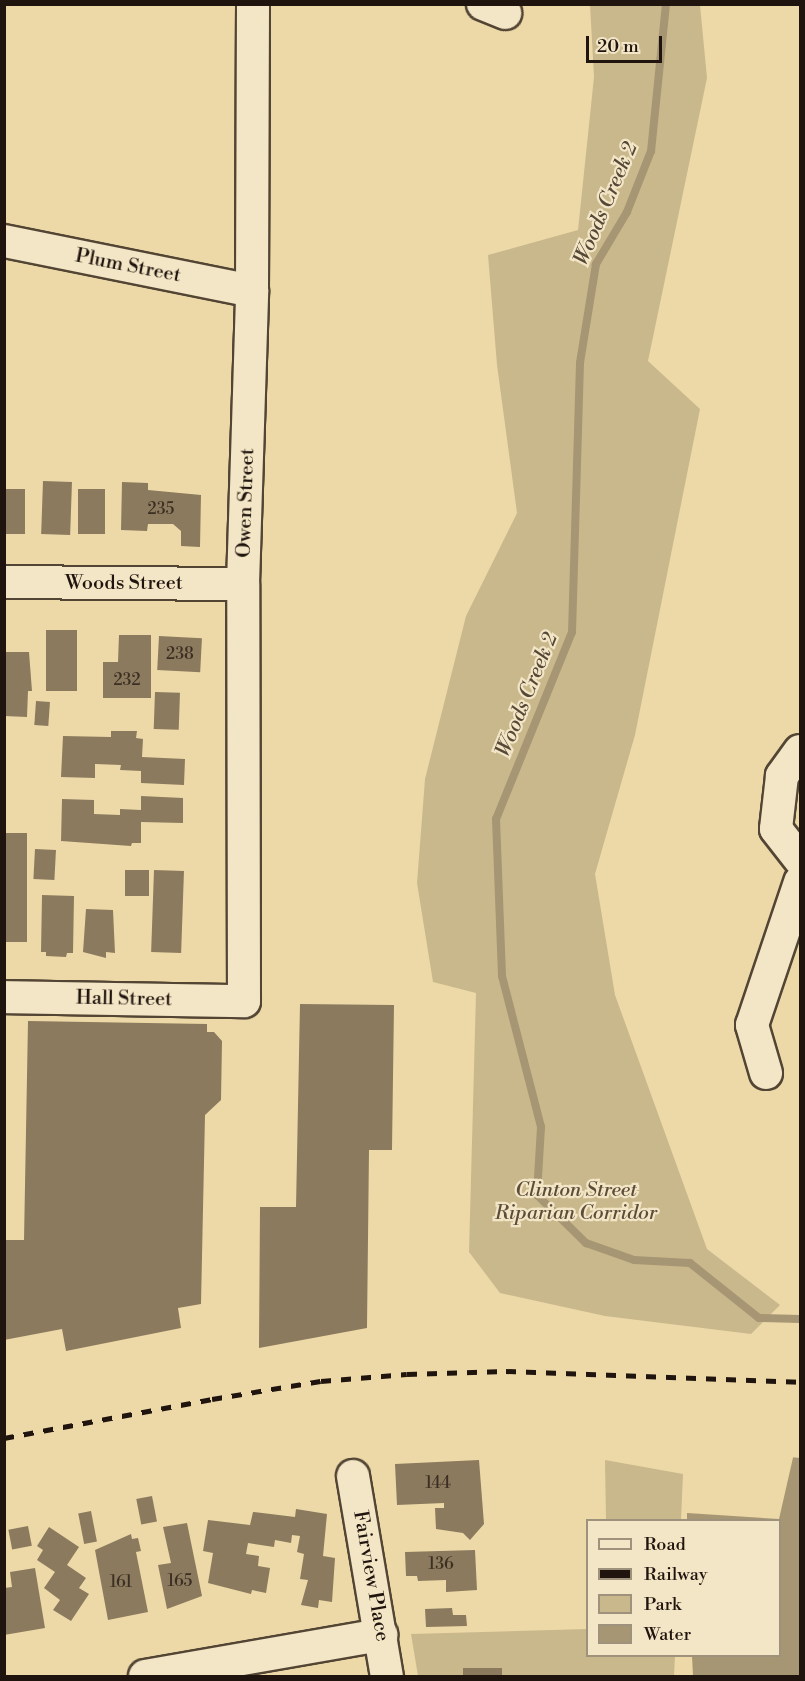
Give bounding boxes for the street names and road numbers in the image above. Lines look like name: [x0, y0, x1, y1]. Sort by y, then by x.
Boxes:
street label: Plum Street: [73, 244, 183, 288]
street label: Owen Street: [232, 448, 260, 558]
street label: Woods Street: [65, 571, 183, 595]
street label: Hall Street: [76, 986, 172, 1012]
street label: Fairview Place: [348, 1509, 394, 1643]

